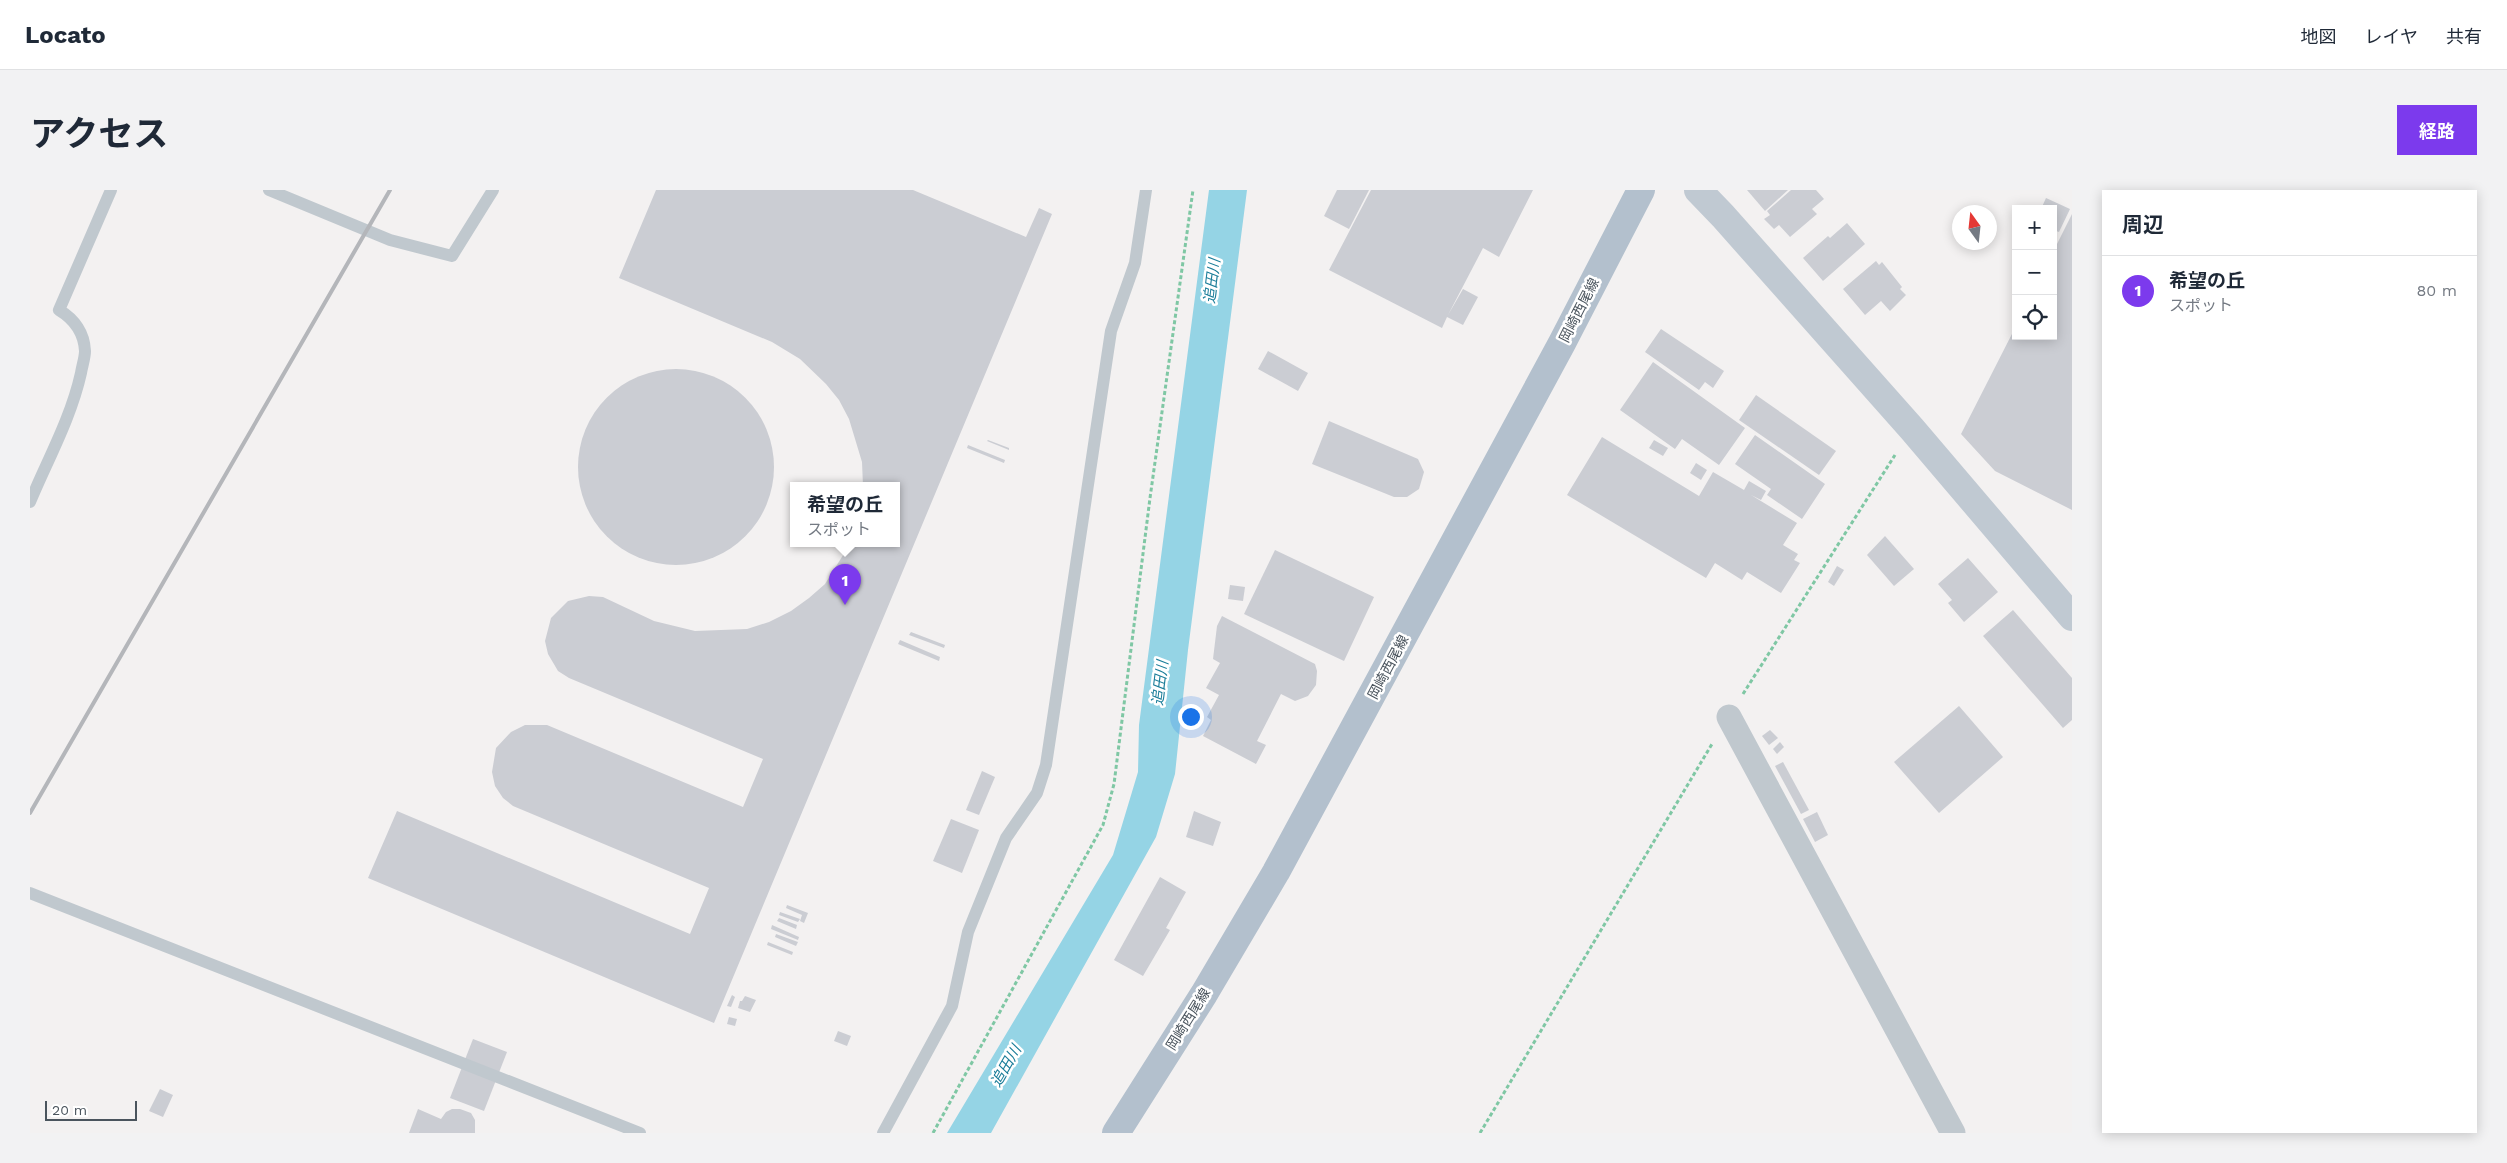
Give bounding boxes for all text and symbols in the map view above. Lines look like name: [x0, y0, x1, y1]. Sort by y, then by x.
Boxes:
text: Locato: [25, 21, 106, 49]
text: 地図: [2301, 26, 2337, 47]
text: レイヤ: [2365, 26, 2418, 47]
text: 共有: [2446, 26, 2482, 47]
button: 経路: [2397, 105, 2477, 155]
text: アクセス: [30, 113, 168, 155]
north arrow: [1952, 205, 1997, 250]
map controls: [2012, 205, 2057, 340]
button: +: [2012, 205, 2057, 250]
text: 周辺: [2122, 212, 2164, 237]
button: −: [2012, 250, 2057, 295]
water label: 追田川: [1200, 256, 1224, 304]
text: 希望の丘: [2169, 269, 2245, 292]
street label: 岡崎西尾線: [1556, 275, 1602, 345]
text: 1: [2135, 281, 2141, 300]
text: 80 m: [2416, 281, 2457, 300]
button: locate: [2012, 295, 2057, 340]
text: スポット: [2169, 296, 2233, 315]
popup: [790, 482, 900, 547]
text: 希望の丘: [807, 493, 883, 516]
text: スポット: [807, 520, 871, 539]
pin: 1: [829, 564, 861, 605]
street label: 岡崎西尾線: [1365, 632, 1411, 702]
water label: 追田川: [1148, 658, 1172, 706]
your location: [1178, 704, 1204, 730]
street label: 岡崎西尾線: [1163, 985, 1213, 1053]
water label: 追田川: [987, 1040, 1026, 1090]
scale bar: [45, 1098, 138, 1121]
text: 20 m: [52, 1102, 87, 1118]

